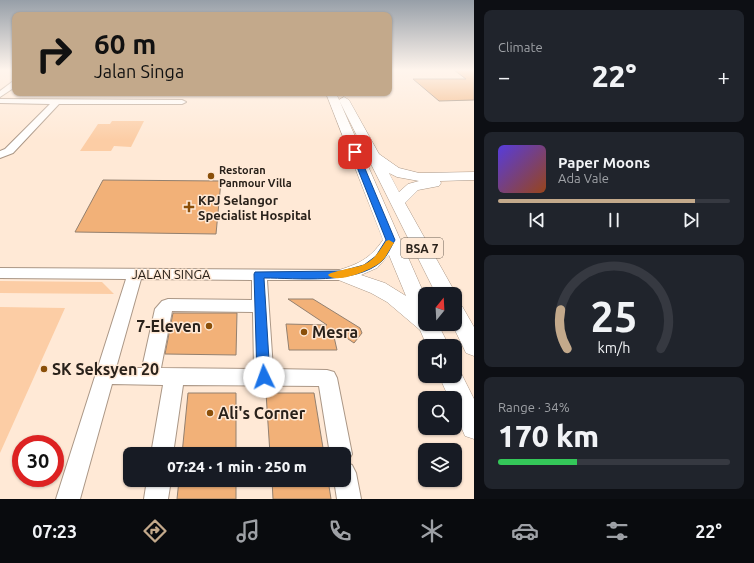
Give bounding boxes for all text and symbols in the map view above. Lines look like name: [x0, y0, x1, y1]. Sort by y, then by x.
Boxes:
icon: right: [28, 28, 80, 80]
text: 60 m: [94, 28, 156, 59]
text: Climate: [498, 40, 543, 54]
text: 22°: [592, 59, 636, 93]
text: Jalan Singa: [94, 61, 184, 81]
text: −: [498, 64, 510, 89]
text: +: [718, 64, 730, 89]
pin: [338, 135, 372, 169]
icon: arrive: [344, 141, 366, 163]
text: Paper Moons: [558, 154, 650, 171]
place label: Restoran Panmour Villa: [219, 164, 292, 189]
marker: Restoran Panmour Villa: [206, 171, 216, 181]
text: Ada Vale: [558, 171, 609, 185]
place label: KPJ Selangor Specialist Hospital: [198, 193, 311, 222]
marker: KPJ Selangor Specialist Hospital: [183, 201, 195, 213]
icon: previous: [526, 209, 548, 231]
icon: pause: [603, 209, 625, 231]
icon: next: [680, 209, 702, 231]
road number: BSA 7: [401, 238, 443, 258]
street label: JALAN SINGA: [131, 267, 211, 281]
north arrow: [418, 287, 462, 331]
map controls: [418, 287, 462, 487]
text: 25: [591, 292, 637, 339]
place label: 7-Eleven: [136, 317, 201, 335]
marker: 7-Eleven: [204, 321, 214, 331]
place label: Mesra: [312, 323, 358, 341]
marker: Mesra: [299, 327, 309, 337]
button: sound: [418, 339, 462, 383]
text: km/h: [598, 339, 630, 355]
position arrow: [243, 356, 285, 398]
place label: SK Seksyen 20: [52, 360, 159, 378]
marker: SK Seksyen 20: [39, 364, 49, 374]
button: search: [418, 391, 462, 435]
text: Range · 34%: [498, 400, 570, 414]
place label: Ali's Corner: [218, 404, 306, 422]
marker: Ali's Corner: [205, 408, 215, 418]
text: 170 km: [498, 419, 599, 453]
speed limit sign: 30: [12, 435, 64, 487]
button: layers: [418, 443, 462, 487]
text: 07:24 · 1 min · 250 m: [167, 458, 307, 475]
icon: directions: [141, 517, 169, 545]
icon: music: [234, 517, 262, 545]
icon: phone: [326, 517, 354, 545]
icon: climate: [418, 517, 446, 545]
icon: car: [511, 517, 539, 545]
icon: filters: [603, 517, 631, 545]
text: 07:23: [32, 521, 77, 541]
text: 22°: [695, 521, 722, 541]

